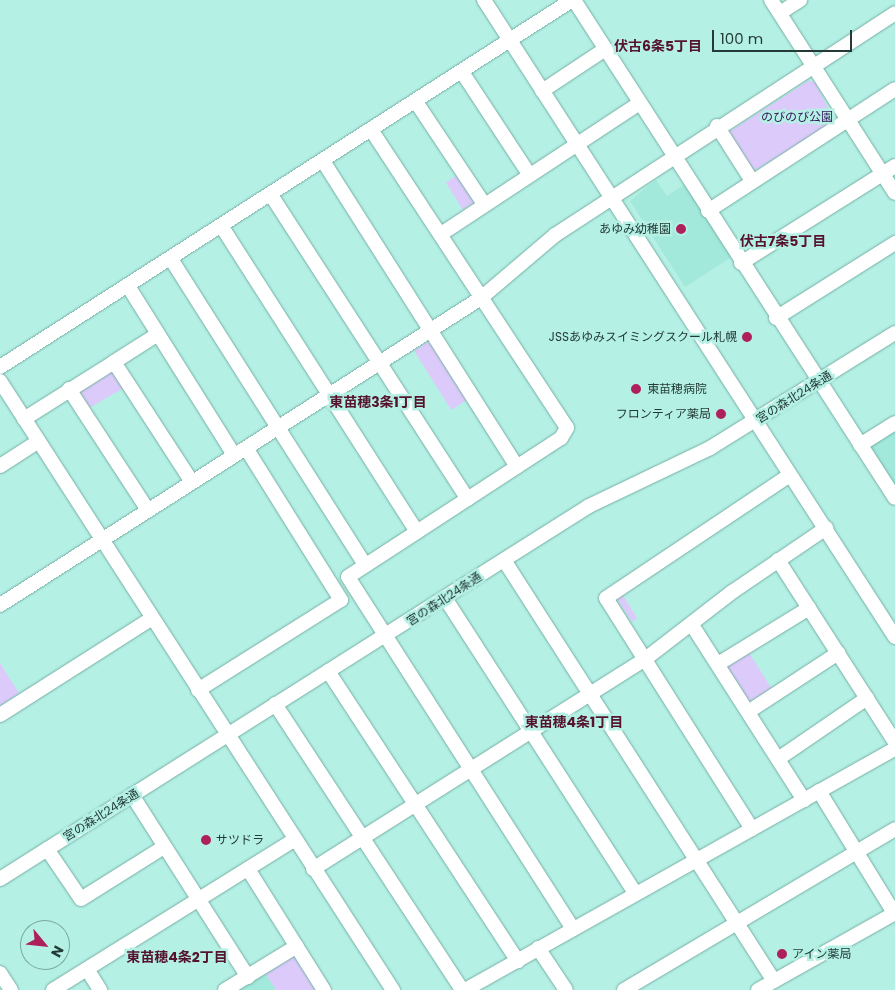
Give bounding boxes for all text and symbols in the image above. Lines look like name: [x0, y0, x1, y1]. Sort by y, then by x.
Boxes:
scale bar: [715, 20, 855, 52]
text: 100 m: [720, 28, 763, 49]
district label: 伏古6条5丁目: [614, 38, 702, 54]
park label: のびのび公園: [761, 110, 833, 124]
place label: あゆみ幼稚園: [599, 222, 671, 236]
marker: あゆみ幼稚園: [675, 223, 687, 235]
district label: 伏古7条5丁目: [740, 233, 826, 249]
place label: JSSあゆみスイミングスクール札幌: [549, 330, 737, 344]
marker: JSSあゆみスイミングスクール札幌: [741, 331, 753, 343]
street label: 宮の森北24条通: [754, 368, 834, 426]
marker: 東苗穂病院: [629, 382, 643, 396]
place label: 東苗穂病院: [647, 382, 707, 396]
district label: 東苗穂3条1丁目: [329, 394, 427, 410]
place label: フロンティア薬局: [615, 407, 711, 421]
marker: フロンティア薬局: [715, 408, 727, 420]
street label: 宮の森北24条通: [404, 569, 484, 629]
district label: 東苗穂4条1丁目: [525, 714, 623, 730]
street label: 宮の森北24条通: [61, 786, 141, 844]
place label: サツドラ: [216, 833, 264, 847]
marker: サツドラ: [200, 834, 212, 846]
north arrow: [20, 920, 70, 970]
text: N: [46, 942, 69, 961]
place label: アイン薬局: [792, 947, 852, 961]
marker: アイン薬局: [776, 948, 788, 960]
district label: 東苗穂4条2丁目: [126, 949, 228, 965]

